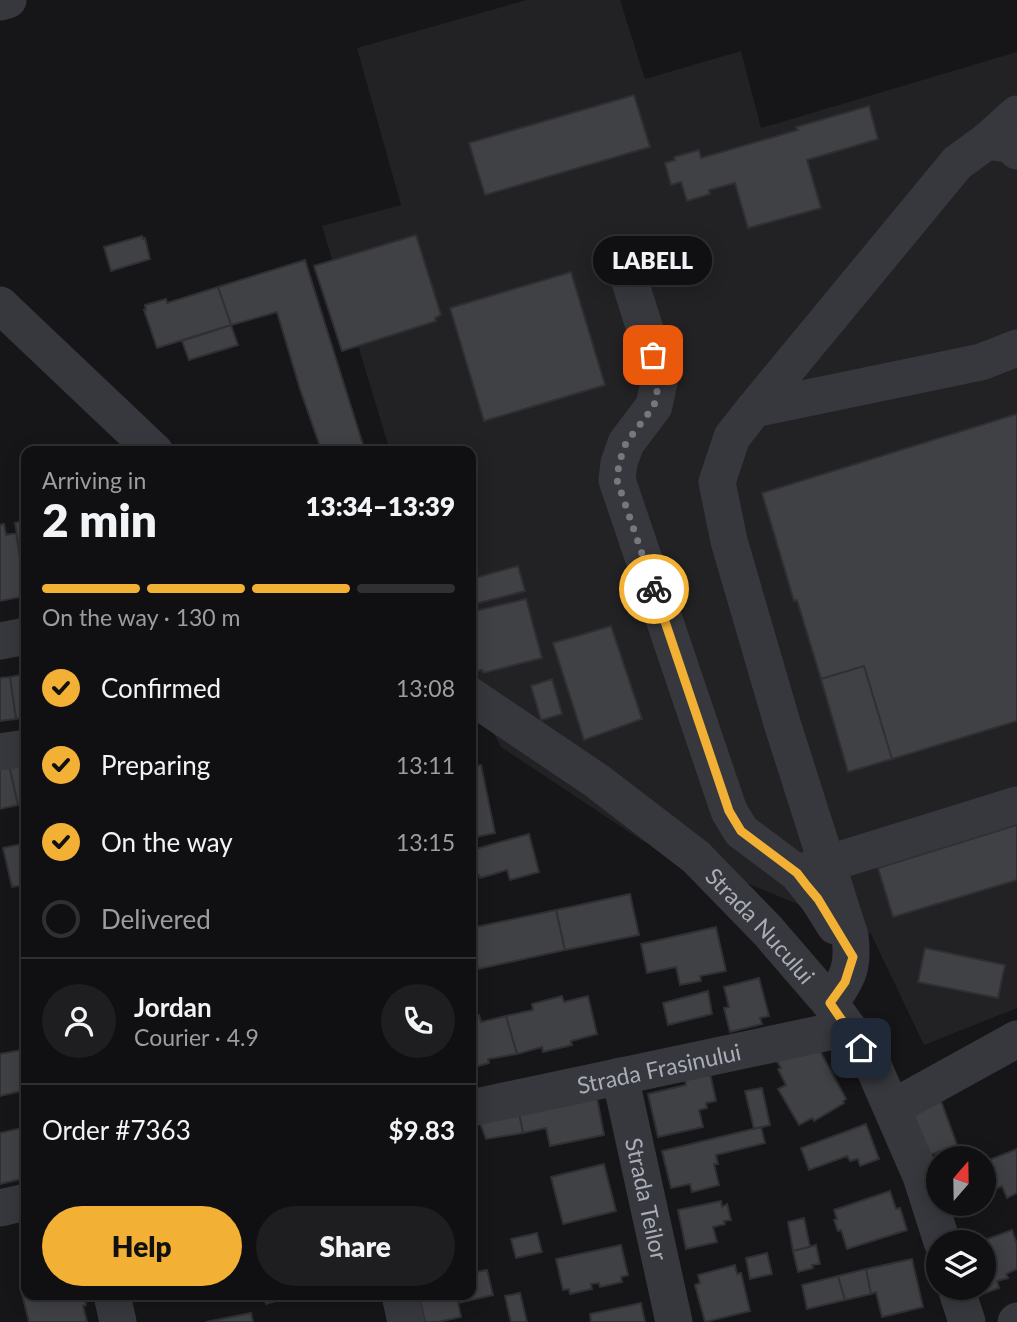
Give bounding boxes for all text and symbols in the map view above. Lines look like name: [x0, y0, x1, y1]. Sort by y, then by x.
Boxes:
callout: LABELL: [594, 236, 712, 285]
text: LABELL: [612, 246, 693, 274]
pin: [623, 325, 683, 385]
icon: bag: [634, 336, 672, 374]
text: Arriving in: [42, 466, 146, 494]
text: 13:34–13:39: [305, 490, 455, 522]
text: 2 min: [42, 492, 157, 547]
courier: [619, 554, 689, 624]
icon: bike: [635, 570, 673, 608]
text: On the way · 130 m: [42, 603, 241, 631]
icon: check: [42, 669, 80, 707]
text: Confirmed: [101, 672, 221, 704]
text: 13:08: [396, 674, 455, 702]
icon: check: [42, 746, 80, 784]
text: Preparing: [101, 749, 210, 781]
text: 13:11: [396, 751, 455, 779]
icon: check: [42, 823, 80, 861]
text: On the way: [101, 826, 233, 858]
text: 13:15: [396, 828, 455, 856]
street label: Strada Nucului: [700, 862, 821, 989]
text: Delivered: [101, 903, 211, 935]
button: person: [42, 984, 116, 1058]
button: phone: [381, 984, 455, 1058]
text: Jordan: [134, 991, 212, 1023]
pin: [831, 1018, 891, 1078]
text: Courier · 4.9: [134, 1023, 259, 1051]
icon: home: [842, 1029, 880, 1067]
street label: Strada Frasinului: [574, 1037, 743, 1099]
text: Order #7363: [42, 1114, 191, 1146]
text: $9.83: [389, 1114, 455, 1146]
street label: Strada Teilor: [620, 1135, 674, 1264]
north arrow: [926, 1146, 996, 1216]
map controls: [926, 1146, 996, 1300]
button: Help: [42, 1206, 242, 1286]
button: Share: [256, 1206, 455, 1286]
button: layers: [926, 1230, 996, 1300]

